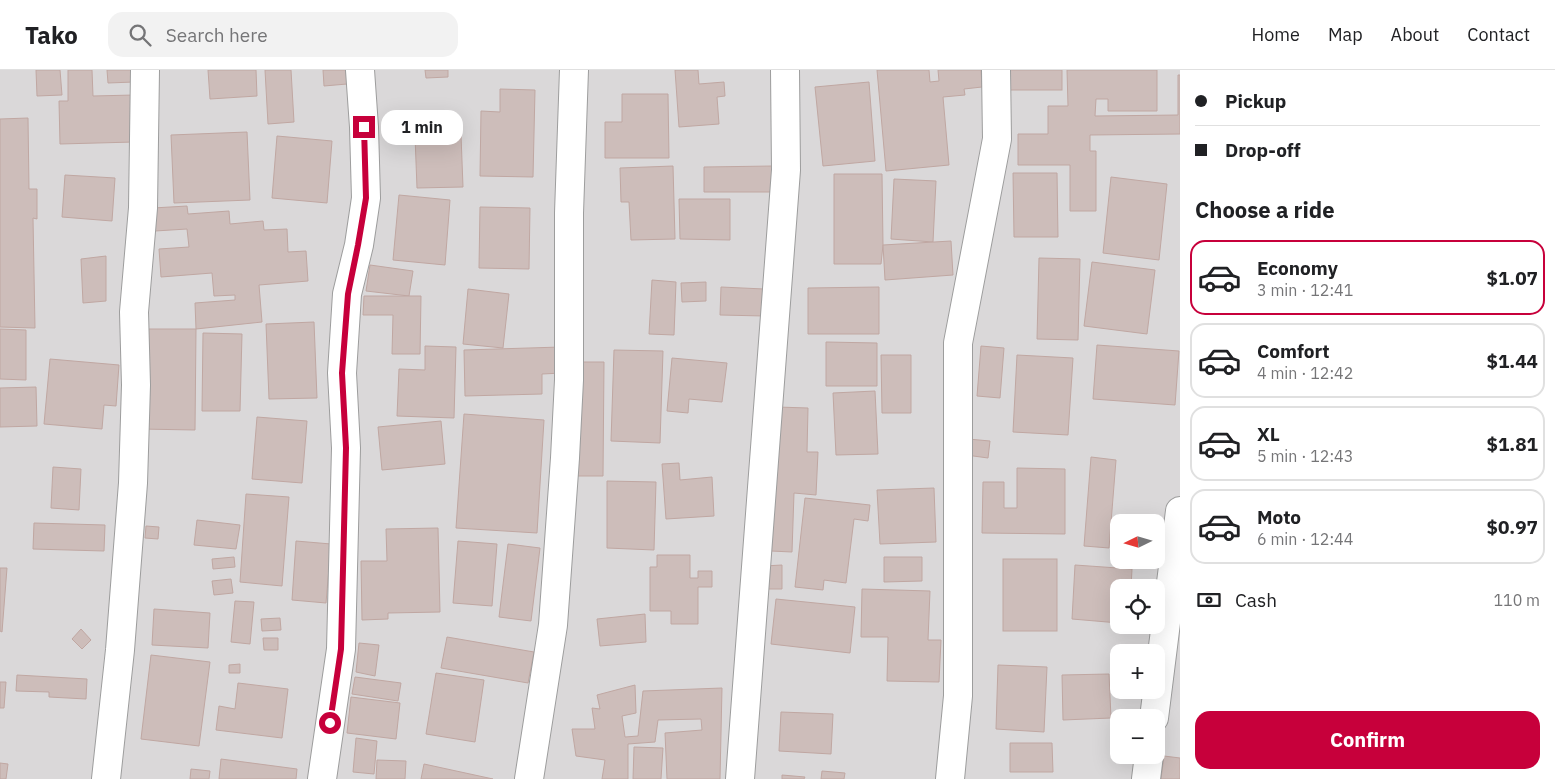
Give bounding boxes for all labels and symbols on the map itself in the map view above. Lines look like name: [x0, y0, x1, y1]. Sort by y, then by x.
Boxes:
callout: 1 min: [382, 110, 464, 144]
route end: [353, 116, 375, 138]
north arrow: [1110, 514, 1165, 569]
route start: [319, 712, 341, 734]

